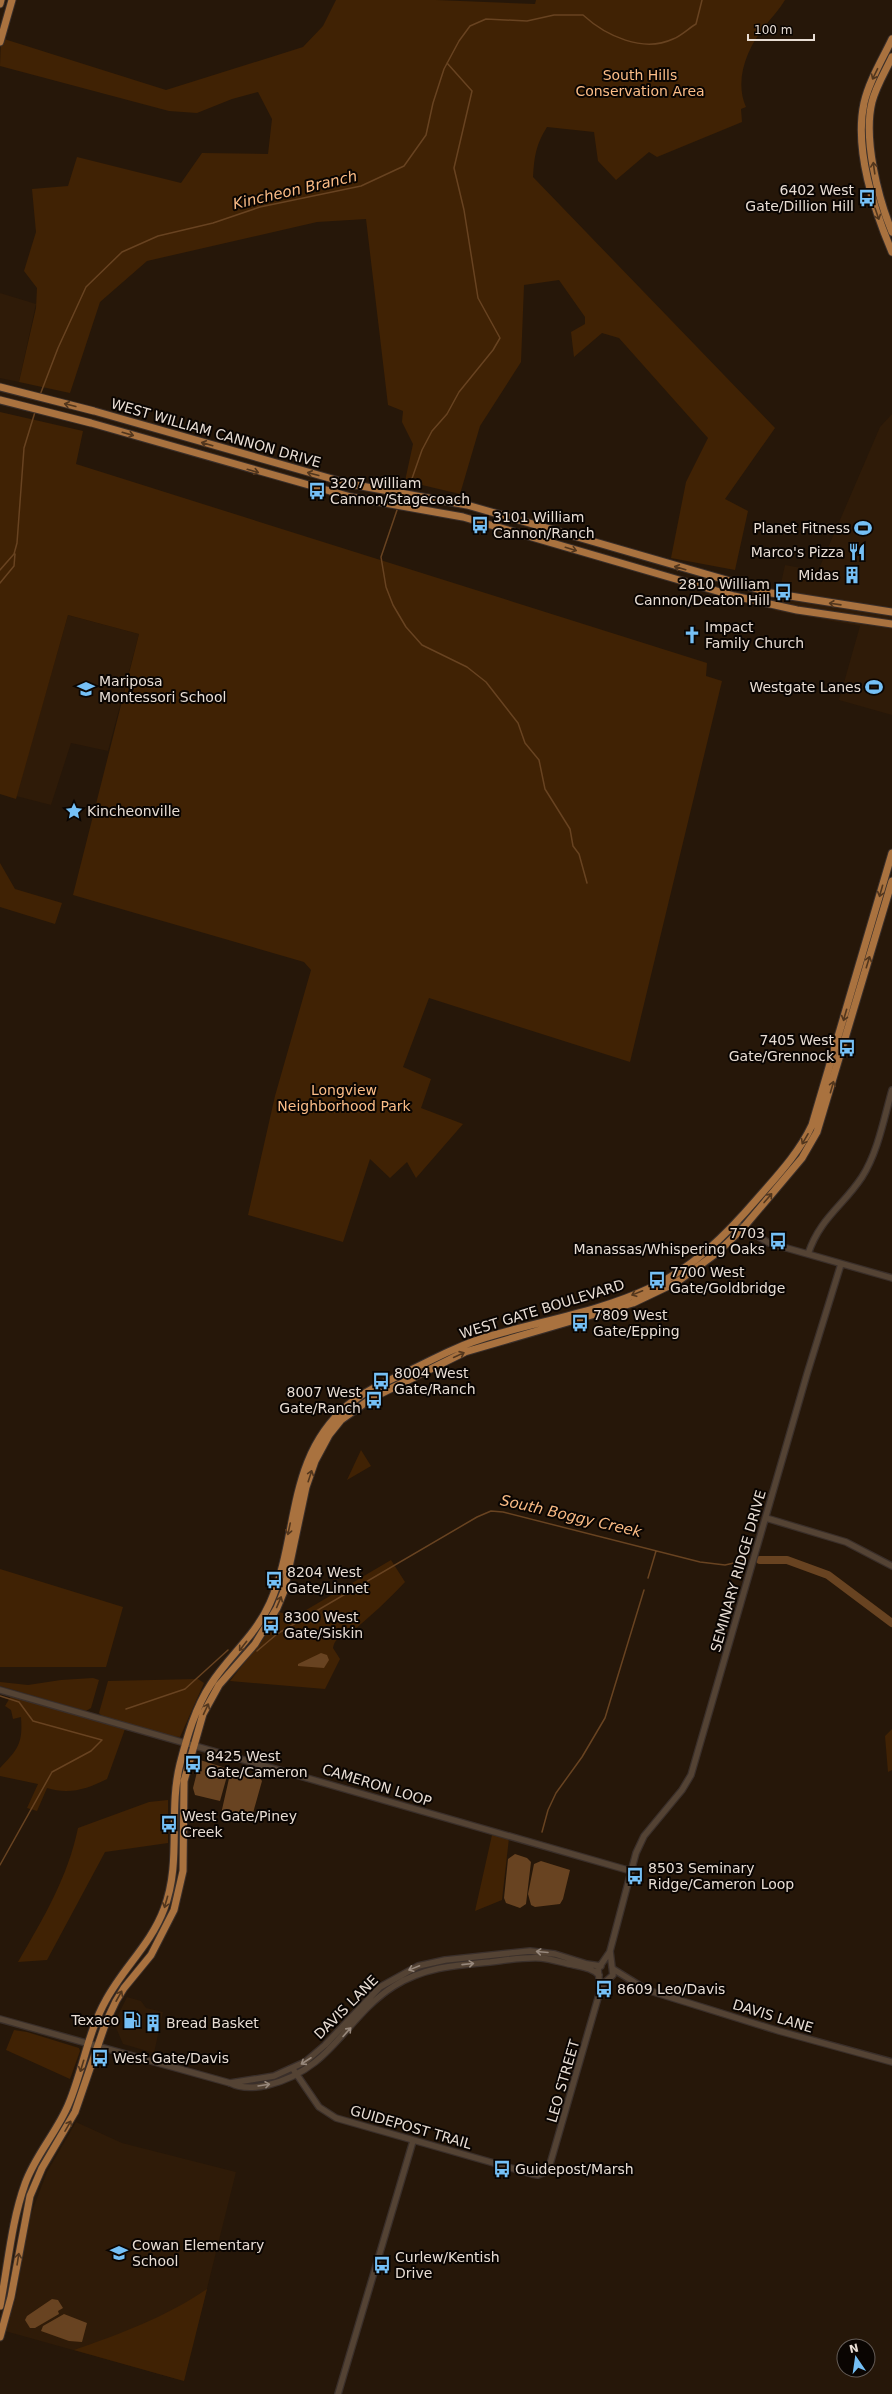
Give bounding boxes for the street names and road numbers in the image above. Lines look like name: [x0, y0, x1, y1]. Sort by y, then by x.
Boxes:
street label: WEST WILLIAM CANNON DRIVE: [109, 395, 323, 471]
street label: WEST GATE BOULEVARD: [458, 1276, 626, 1342]
street label: SEMINARY RIDGE DRIVE: [707, 1488, 769, 1654]
street label: CAMERON LOOP: [320, 1761, 434, 1809]
street label: DAVIS LANE: [311, 1972, 381, 2042]
street label: DAVIS LANE: [731, 1996, 815, 2036]
street label: LEO STREET: [544, 2037, 583, 2124]
street label: GUIDEPOST TRAIL: [349, 2102, 474, 2152]

